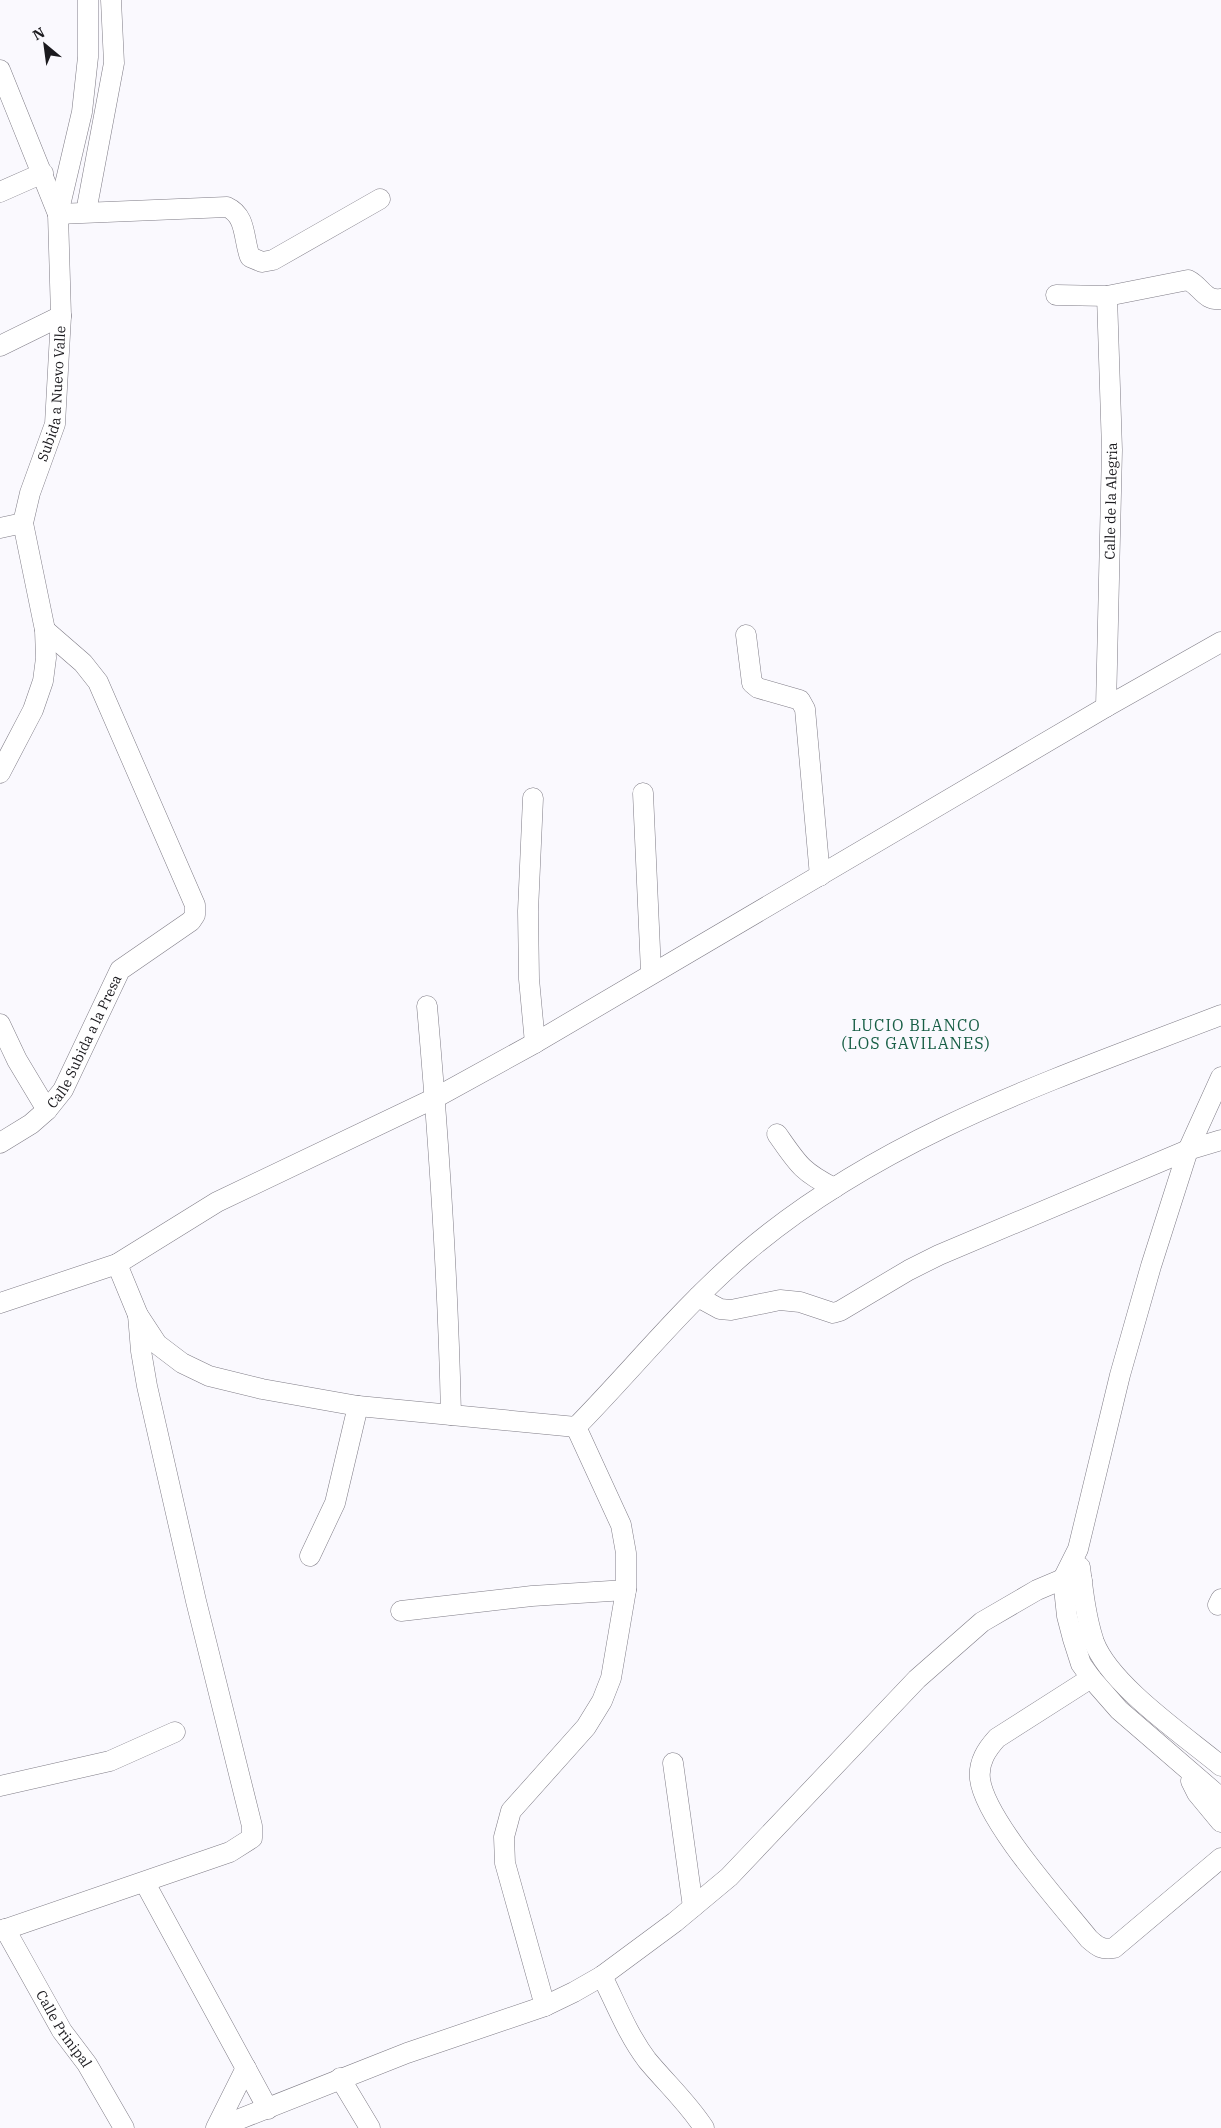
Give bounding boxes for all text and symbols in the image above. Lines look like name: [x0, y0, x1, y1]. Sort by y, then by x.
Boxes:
north arrow: [20, 20, 70, 70]
text: N: [29, 23, 48, 44]
street label: Subida a Nuevo Valle: [33, 325, 69, 464]
street label: Calle de la Alegria: [1100, 442, 1121, 560]
street label: Calle Subida a la Presa: [43, 971, 126, 1112]
district label: LUCIO BLANCO (LOS GAVILANES): [841, 1015, 991, 1053]
street label: Calle Prinipal: [32, 1987, 96, 2070]

